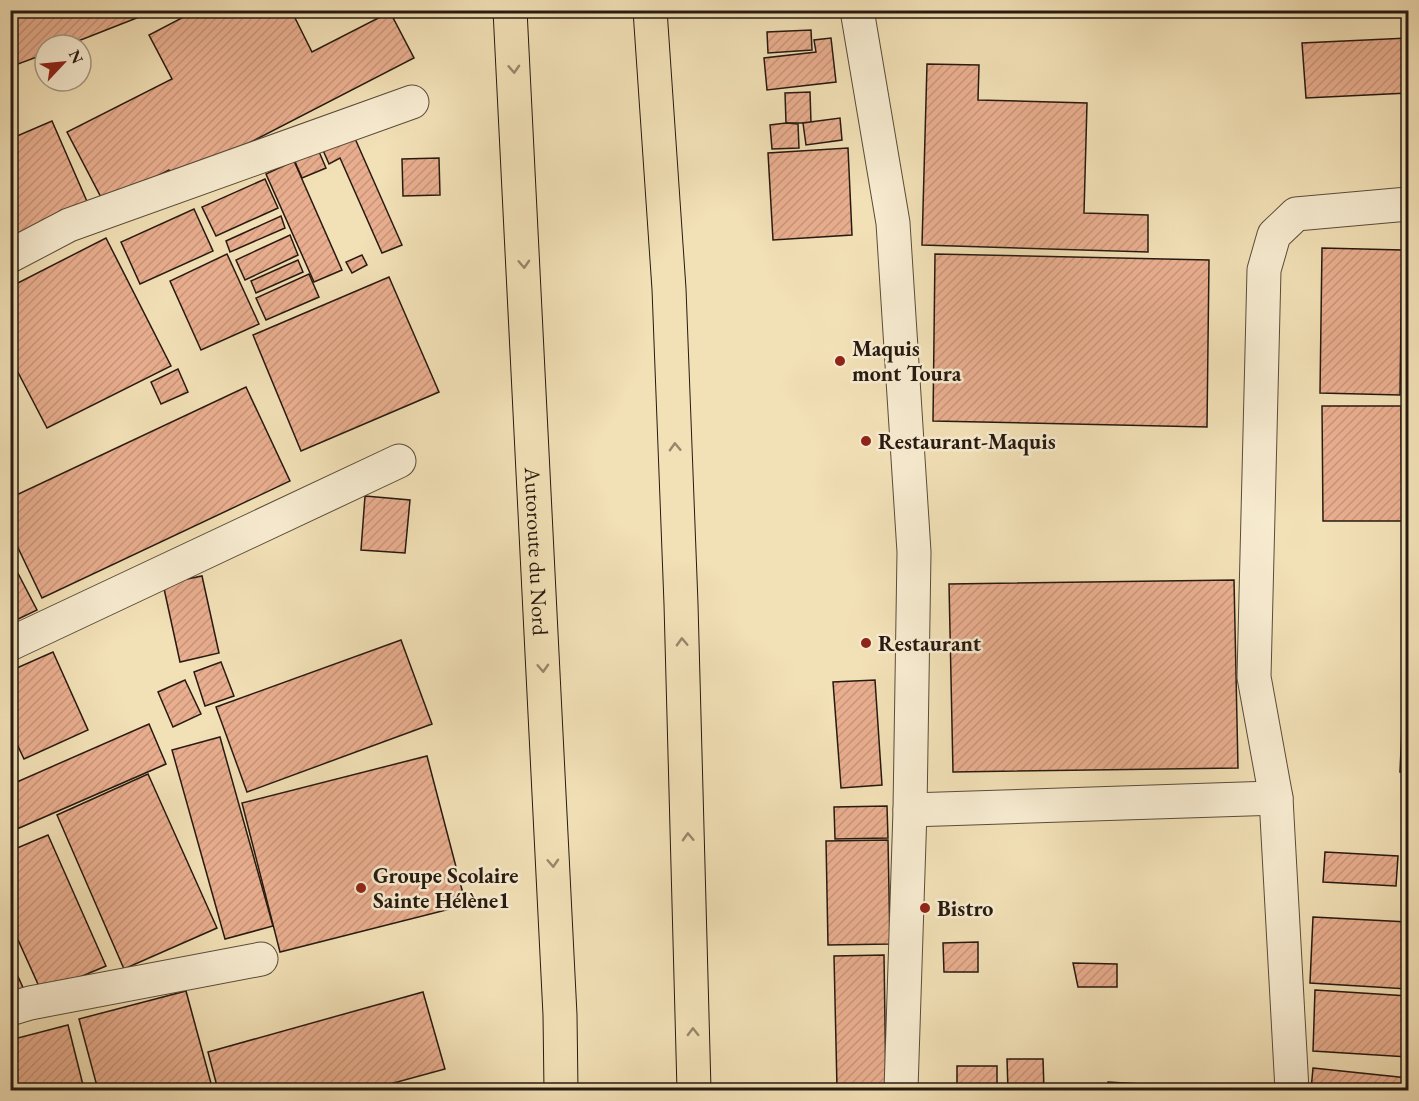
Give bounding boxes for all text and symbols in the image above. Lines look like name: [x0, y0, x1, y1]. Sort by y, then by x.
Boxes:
north arrow: [33, 33, 93, 93]
text: N: [64, 46, 88, 67]
one-way arrow: [507, 64, 520, 73]
one-way arrow: [517, 259, 530, 268]
place label: Maquis mont Toura: [852, 334, 962, 388]
marker: Maquis mont Toura: [833, 354, 847, 368]
place label: Restaurant-Maquis: [878, 427, 1056, 456]
marker: Restaurant-Maquis: [859, 434, 873, 448]
one-way arrow: [668, 443, 681, 452]
street label: Autoroute du Nord: [518, 466, 556, 637]
place label: Restaurant: [878, 629, 982, 658]
marker: Restaurant: [859, 636, 873, 650]
one-way arrow: [676, 638, 688, 647]
one-way arrow: [537, 664, 550, 673]
one-way arrow: [682, 833, 695, 842]
one-way arrow: [546, 858, 559, 867]
place label: Groupe Scolaire Sainte Hélène1: [373, 861, 518, 915]
marker: Groupe Scolaire Sainte Hélène1: [354, 881, 368, 895]
place label: Bistro: [937, 894, 993, 923]
marker: Bistro: [918, 901, 932, 915]
one-way arrow: [687, 1028, 700, 1037]

